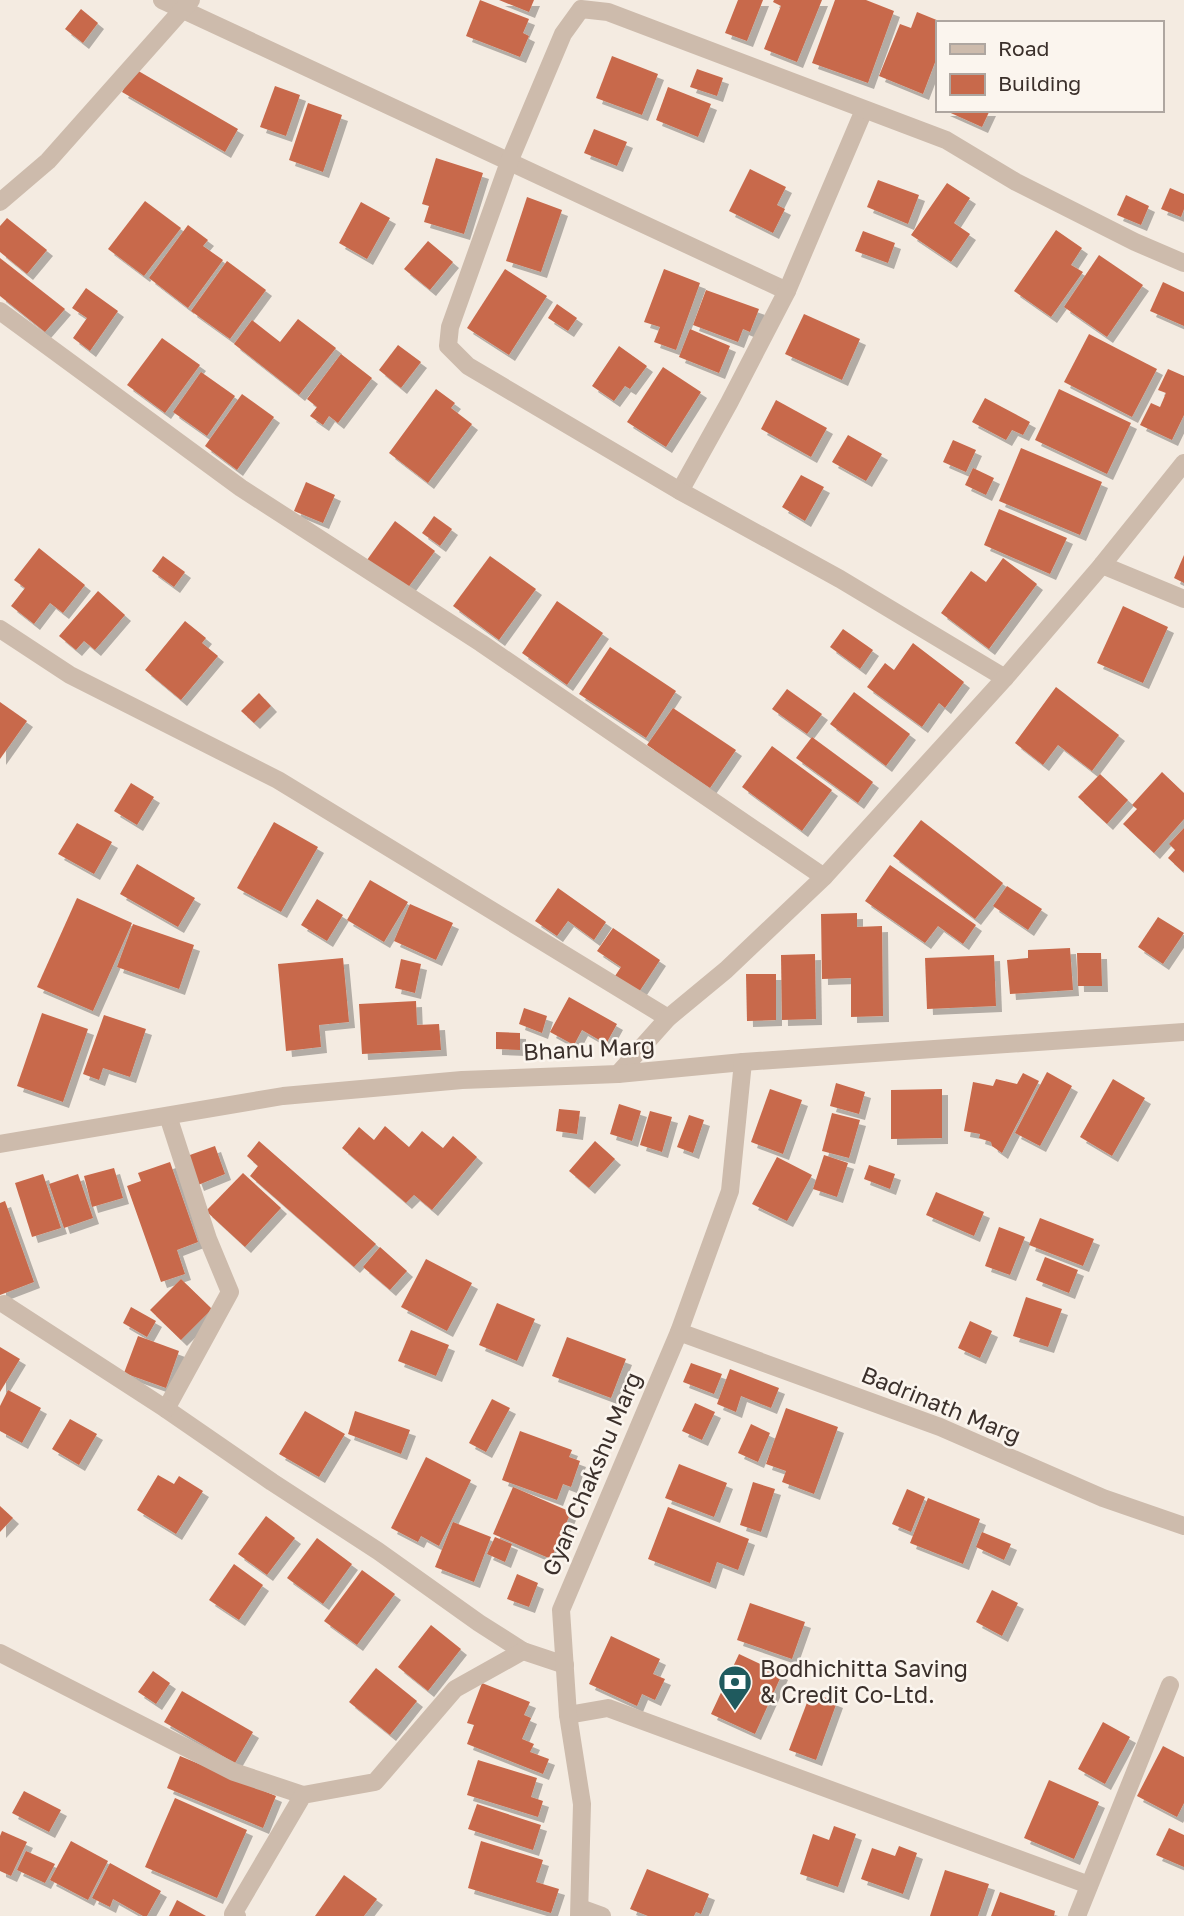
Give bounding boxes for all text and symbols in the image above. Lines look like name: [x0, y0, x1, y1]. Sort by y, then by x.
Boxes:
legend: [936, 21, 1163, 112]
text: Road: [998, 35, 1049, 61]
text: Building: [998, 70, 1081, 96]
street label: Bhanu Marg: [522, 1031, 656, 1065]
street label: Badrinath Marg: [858, 1359, 1025, 1449]
street label: Gyan Chakshu Marg: [535, 1367, 647, 1580]
place label: Bodhichitta Saving & Credit Co-Ltd.: [760, 1654, 968, 1708]
bank icon: Bodhichitta Saving & Credit Co-Ltd.: [716, 1663, 754, 1712]

